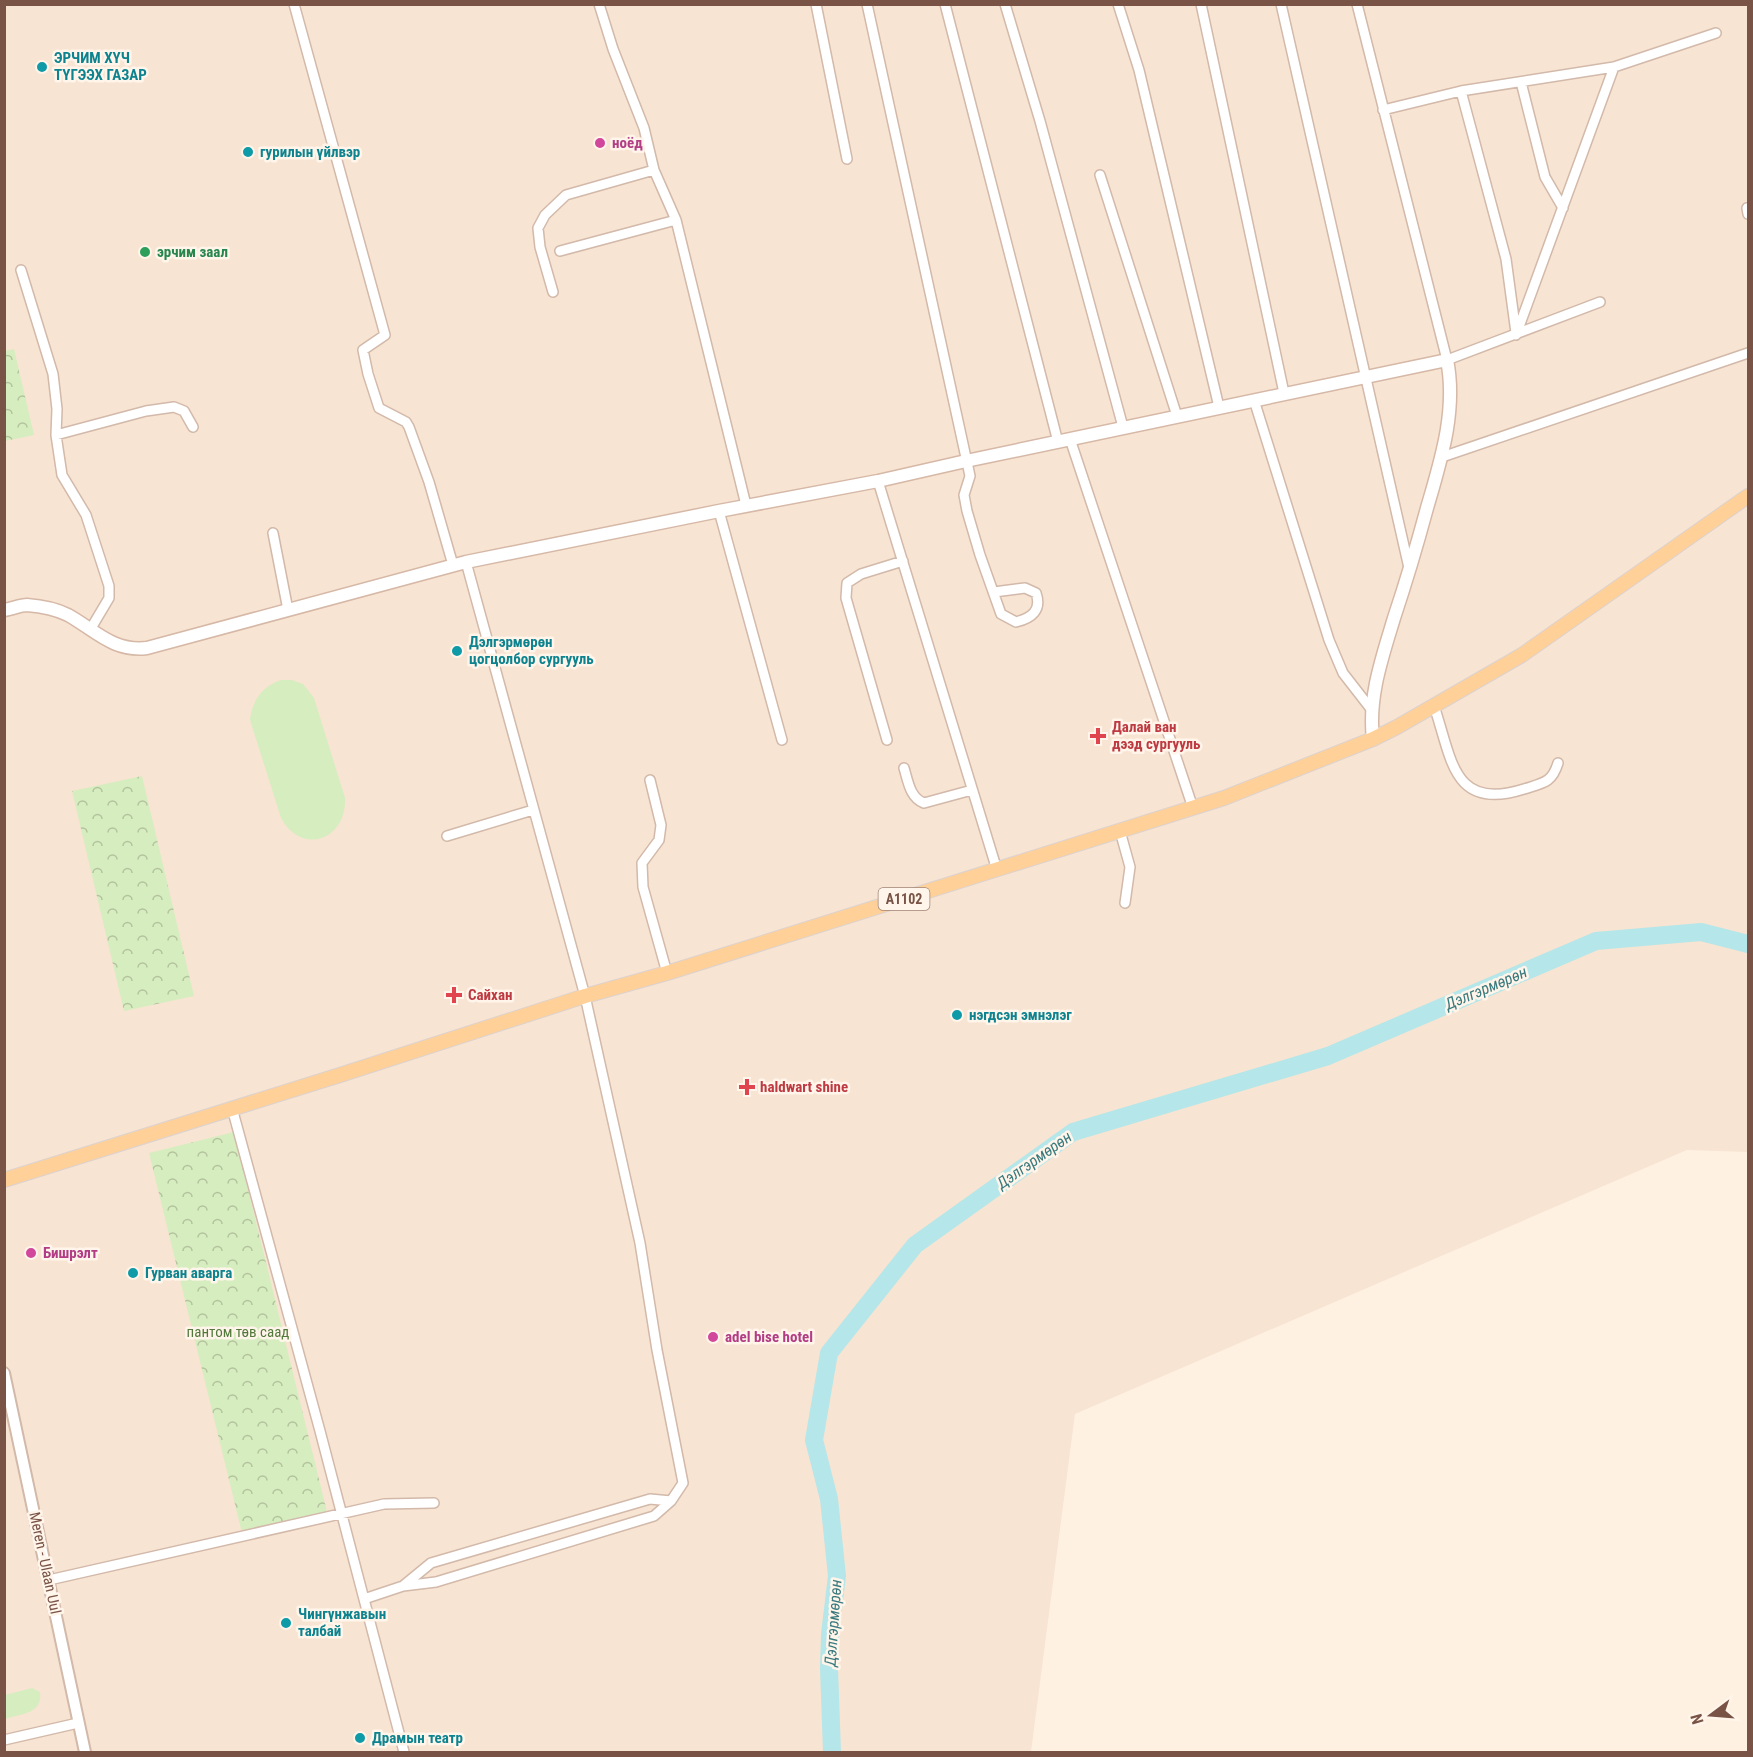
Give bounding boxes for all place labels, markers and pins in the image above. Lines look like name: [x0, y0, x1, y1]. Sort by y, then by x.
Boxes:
place label: ЭРЧИМ ХҮЧ ТҮГЭЭХ ГАЗАР: [54, 49, 147, 84]
marker: ЭРЧИМ ХҮЧ ТҮГЭЭХ ГАЗАР: [35, 60, 49, 74]
place label: ноёд: [612, 134, 643, 152]
marker: ноёд: [593, 136, 607, 150]
place label: гурилын үйлвэр: [260, 143, 360, 161]
marker: гурилын үйлвэр: [241, 145, 255, 159]
place label: эрчим заал: [157, 243, 228, 261]
marker: эрчим заал: [138, 245, 152, 259]
place label: Дэлгэрмөрөн цогцолбор сургууль: [469, 633, 594, 668]
marker: Дэлгэрмөрөн цогцолбор сургууль: [450, 644, 464, 658]
place label: Далай ван дээд сургууль: [1112, 718, 1201, 753]
marker: Далай ван дээд сургууль: [1089, 727, 1107, 745]
marker: Сайхан: [445, 986, 463, 1004]
place label: Сайхан: [468, 986, 512, 1004]
place label: нэгдсэн эмнэлэг: [969, 1006, 1072, 1024]
marker: нэгдсэн эмнэлэг: [950, 1008, 964, 1022]
marker: haldwart shine: [738, 1078, 756, 1096]
place label: haldwart shine: [760, 1078, 848, 1096]
place label: Бишрэлт: [43, 1244, 98, 1262]
marker: Бишрэлт: [24, 1246, 38, 1260]
place label: Гурван аварга: [145, 1264, 232, 1282]
marker: Гурван аварга: [126, 1266, 140, 1280]
place label: adel bise hotel: [725, 1328, 813, 1346]
marker: adel bise hotel: [706, 1330, 720, 1344]
place label: Чингүнжавын талбай: [298, 1605, 386, 1640]
marker: Чингүнжавын талбай: [279, 1616, 293, 1630]
place label: Драмын театр: [372, 1729, 463, 1747]
marker: Драмын театр: [353, 1731, 367, 1745]

